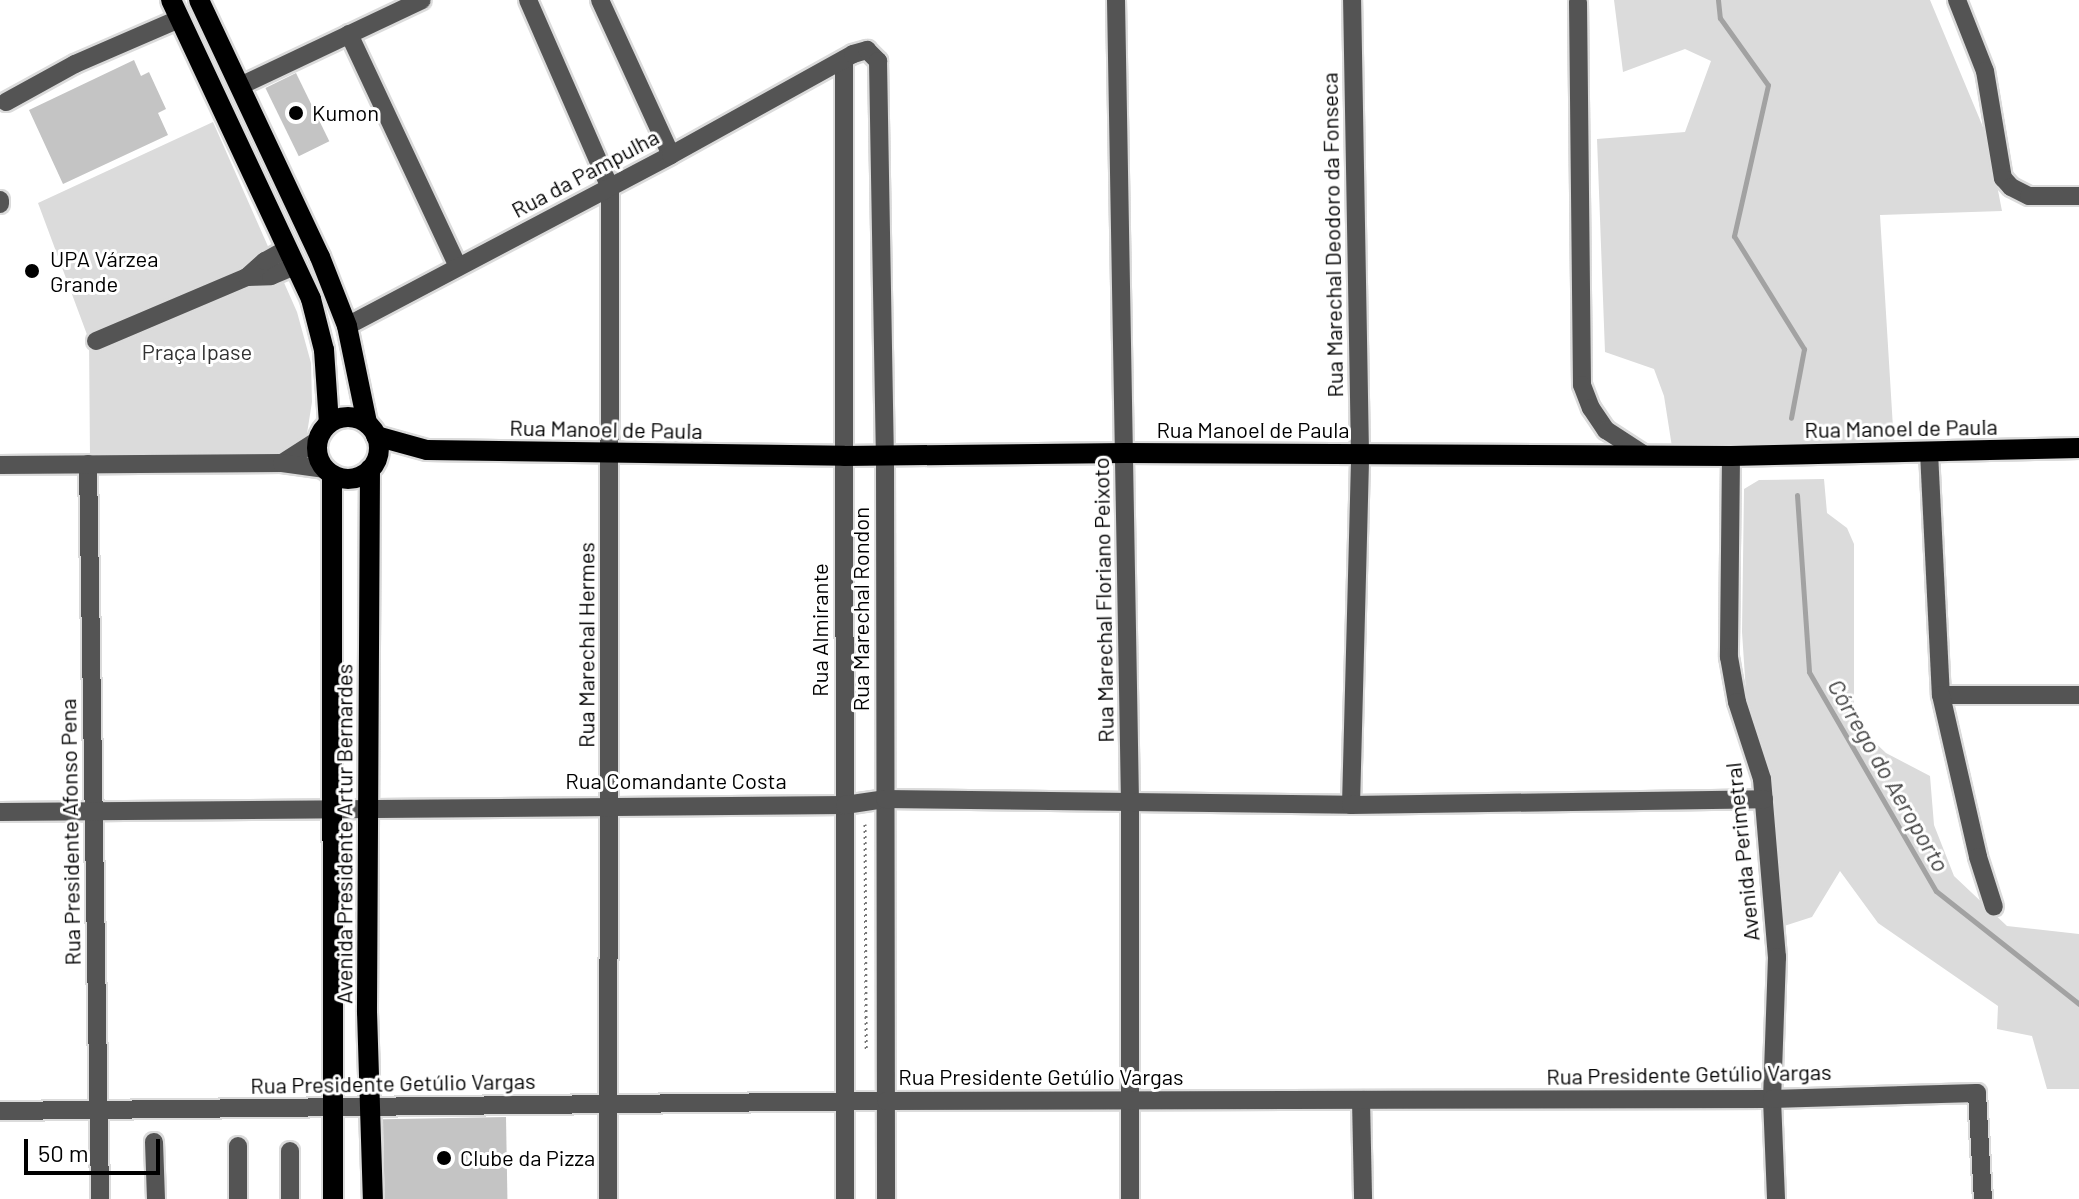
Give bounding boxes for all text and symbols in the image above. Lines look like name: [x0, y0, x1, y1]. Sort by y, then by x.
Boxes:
street label: Rua Marechal Deodoro da Fonseca: [1316, 72, 1348, 398]
place label: Kumon: [312, 100, 379, 126]
marker: Kumon: [287, 104, 305, 122]
street label: Rua da Pampulha: [507, 123, 663, 223]
place label: UPA Várzea Grande: [50, 245, 158, 296]
marker: UPA Várzea Grande: [21, 260, 43, 282]
park label: Praça Ipase: [142, 339, 252, 365]
street label: Rua Manoel de Paula: [1804, 413, 1998, 443]
street label: Rua Manoel de Paula: [509, 414, 703, 444]
street label: Rua Manoel de Paula: [1156, 417, 1350, 443]
street label: Rua Marechal Floriano Peixoto: [1087, 457, 1119, 743]
street label: Rua Marechal Rondon: [848, 507, 874, 711]
street label: Rua Marechal Hermes: [573, 542, 599, 748]
street label: Rua Almirante: [807, 563, 833, 697]
street label: Avenida Presidente Artur Bernardes: [331, 664, 357, 1004]
water label: Córrego do Aeroporto: [1822, 673, 1956, 877]
street label: Rua Presidente Afonso Pena: [54, 698, 86, 966]
street label: Avenida Perimetral: [1719, 761, 1765, 943]
street label: Rua Comandante Costa: [565, 768, 787, 794]
street label: Rua Presidente Getúlio Vargas: [1546, 1058, 1832, 1090]
street label: Rua Presidente Getúlio Vargas: [898, 1064, 1184, 1090]
street label: Rua Presidente Getúlio Vargas: [250, 1067, 536, 1099]
scale bar: [28, 1123, 164, 1173]
text: 50 m: [38, 1138, 89, 1167]
place label: Clube da Pizza: [460, 1145, 595, 1171]
marker: Clube da Pizza: [435, 1149, 453, 1167]

